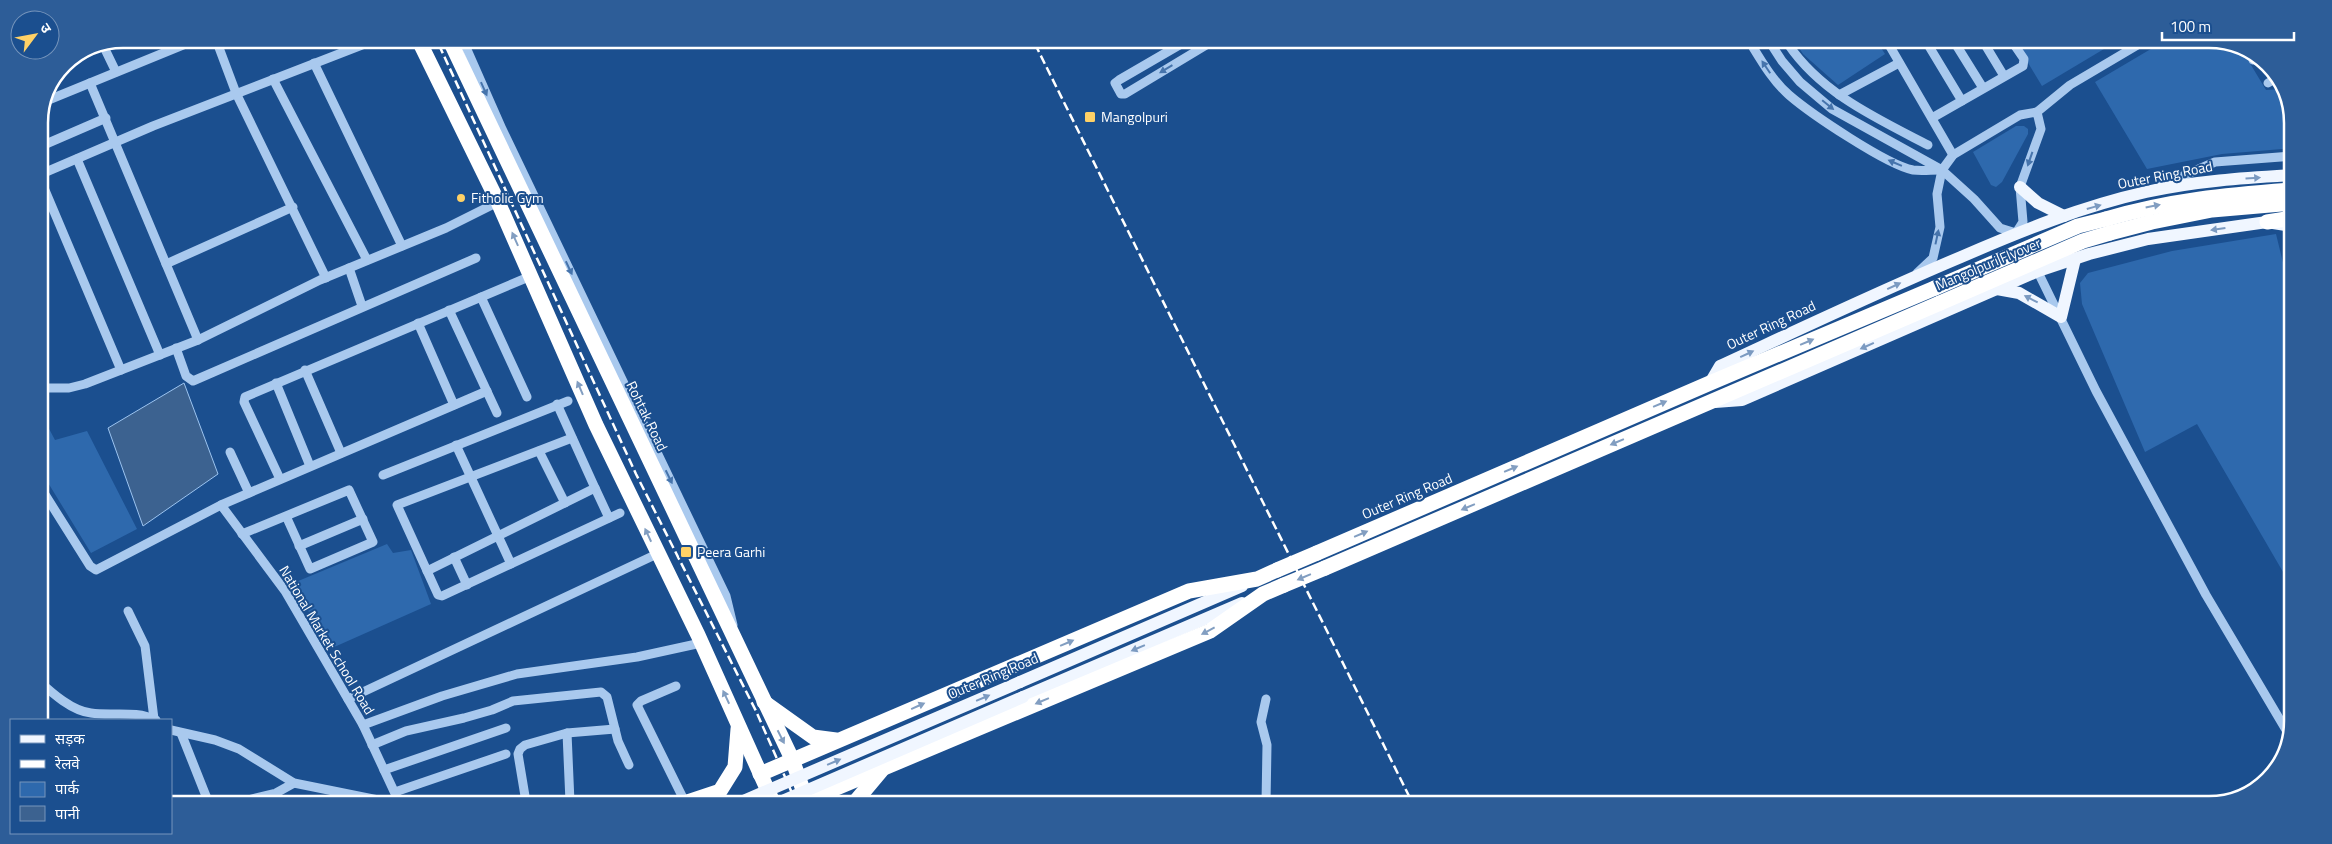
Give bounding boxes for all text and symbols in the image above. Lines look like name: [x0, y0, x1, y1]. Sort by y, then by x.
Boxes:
north arrow: [10, 10, 60, 60]
scale bar: [2162, 10, 2294, 42]
text: 100 m: [2170, 15, 2211, 38]
text: उ: [35, 19, 58, 38]
one-way arrow: [1761, 60, 1770, 74]
one-way arrow: [1159, 65, 1172, 74]
one-way arrow: [481, 82, 489, 96]
one-way arrow: [1821, 99, 1834, 110]
place label: Mangolpuri: [1101, 106, 1168, 127]
marker: Mangolpuri: [1083, 110, 1097, 124]
one-way arrow: [2026, 151, 2033, 166]
street label: Outer Ring Road: [2116, 155, 2214, 194]
one-way arrow: [1888, 158, 1902, 166]
one-way arrow: [2246, 173, 2262, 181]
place label: Fitholic Gym: [471, 187, 544, 208]
marker: Fitholic Gym: [455, 192, 467, 204]
one-way arrow: [2146, 202, 2161, 210]
one-way arrow: [2087, 203, 2102, 211]
one-way arrow: [2210, 225, 2226, 233]
one-way arrow: [1934, 229, 1942, 245]
one-way arrow: [510, 232, 518, 246]
street label: Mangolpuri Flyover: [1932, 232, 2044, 295]
one-way arrow: [565, 260, 574, 275]
one-way arrow: [1887, 282, 1901, 290]
street label: Outer Ring Road: [1723, 295, 1819, 354]
one-way arrow: [2023, 295, 2038, 303]
one-way arrow: [1800, 338, 1814, 346]
one-way arrow: [1860, 342, 1874, 350]
one-way arrow: [1740, 350, 1754, 358]
street label: Rohtak Road: [621, 377, 673, 454]
one-way arrow: [575, 381, 583, 395]
one-way arrow: [1653, 400, 1667, 408]
one-way arrow: [1610, 439, 1624, 447]
one-way arrow: [1503, 465, 1518, 473]
street label: Outer Ring Road: [1358, 467, 1455, 524]
one-way arrow: [665, 470, 673, 485]
one-way arrow: [1461, 503, 1475, 511]
one-way arrow: [644, 528, 652, 542]
one-way arrow: [1354, 529, 1368, 537]
place label: Peera Garhi: [697, 541, 765, 562]
marker: Peera Garhi: [679, 545, 693, 559]
street label: National Market School Road: [275, 561, 380, 718]
one-way arrow: [1297, 573, 1311, 581]
one-way arrow: [1201, 627, 1215, 635]
one-way arrow: [1060, 638, 1074, 646]
one-way arrow: [1131, 644, 1145, 652]
street label: Outer Ring Road: [944, 647, 1041, 704]
one-way arrow: [722, 690, 730, 704]
one-way arrow: [976, 693, 990, 701]
one-way arrow: [1035, 698, 1050, 706]
one-way arrow: [911, 701, 925, 709]
legend: [10, 719, 172, 834]
text: सड़क: [55, 727, 85, 750]
one-way arrow: [777, 730, 785, 744]
text: रेलवे: [54, 752, 80, 775]
one-way arrow: [827, 758, 841, 766]
text: पार्क: [55, 777, 79, 800]
text: पानी: [55, 802, 81, 825]

